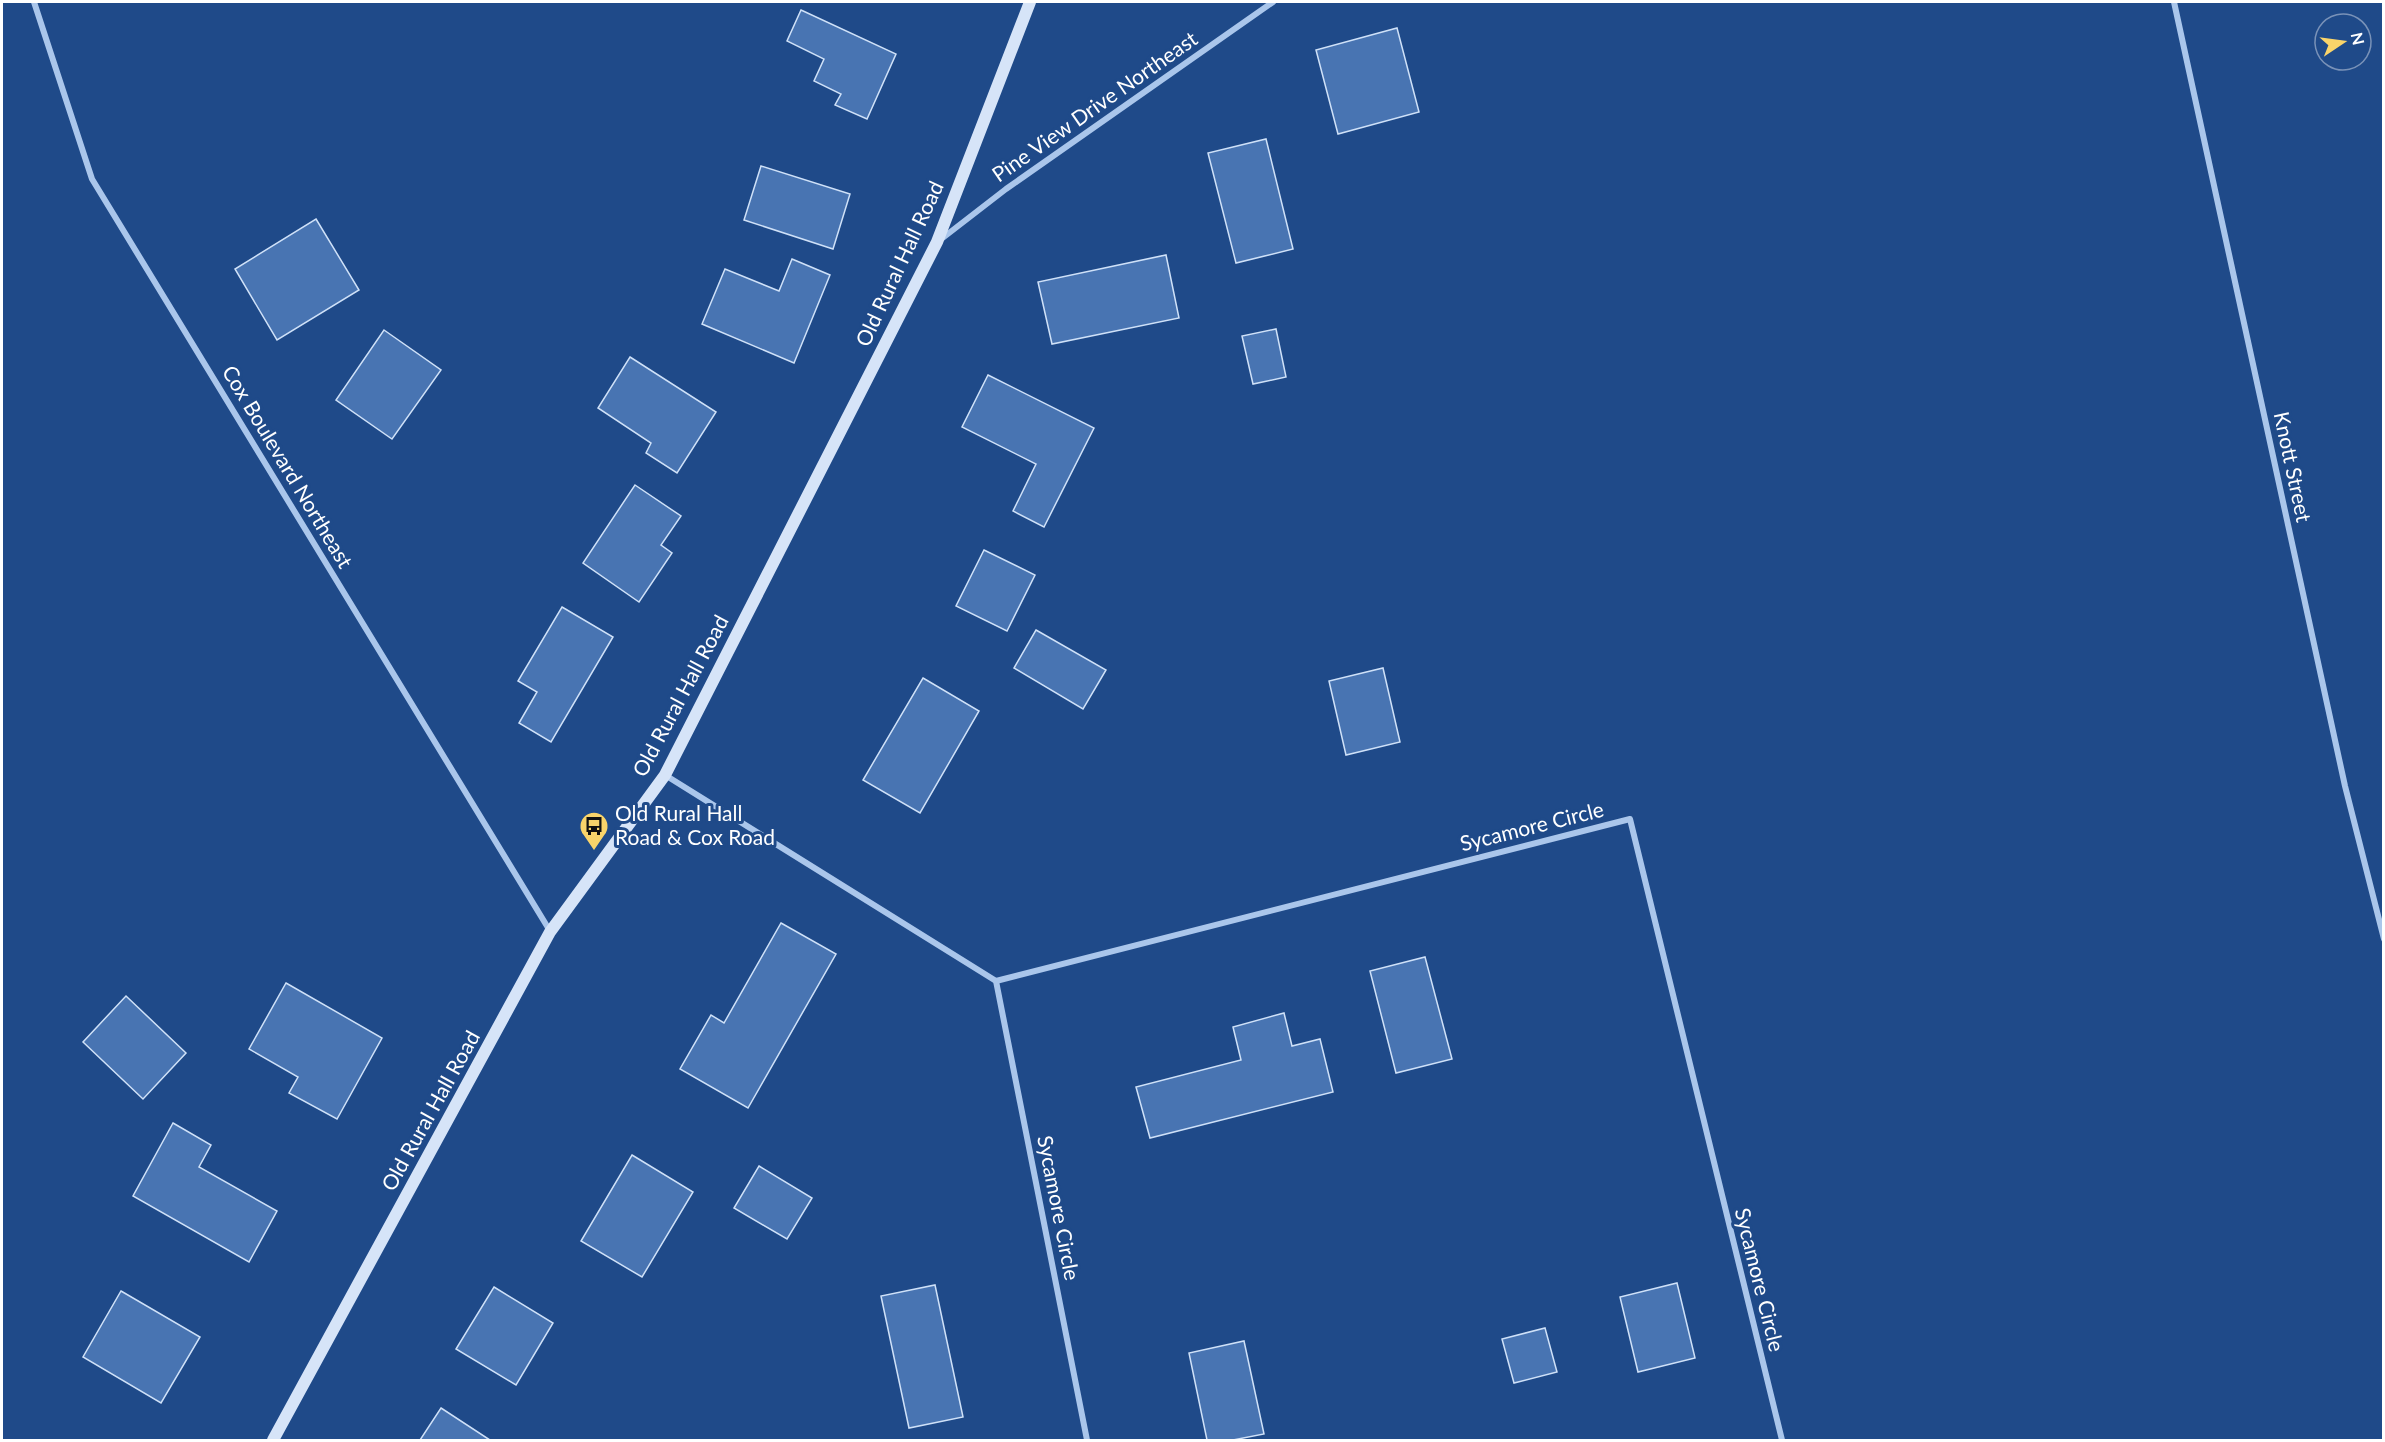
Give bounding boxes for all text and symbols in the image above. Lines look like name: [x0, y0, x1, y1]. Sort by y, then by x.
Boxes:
north arrow: [2313, 12, 2373, 72]
street label: Pine View Drive Northeast: [987, 25, 1202, 186]
text: N: [2347, 30, 2369, 47]
street label: Old Rural Hall Road: [849, 177, 948, 350]
street label: Cox Boulevard Northeast: [218, 360, 359, 572]
street label: Knott Street: [2270, 409, 2317, 525]
street label: Old Rural Hall Road: [627, 610, 733, 780]
street label: Sycamore Circle: [1457, 796, 1606, 855]
place label: Old Rural Hall Road & Cox Road: [615, 800, 775, 849]
bus stop icon: Old Rural Hall Road & Cox Road: [578, 810, 610, 852]
street label: Old Rural Hall Road: [375, 1026, 484, 1195]
street label: Sycamore Circle: [1033, 1133, 1086, 1282]
street label: Sycamore Circle: [1731, 1205, 1790, 1354]

